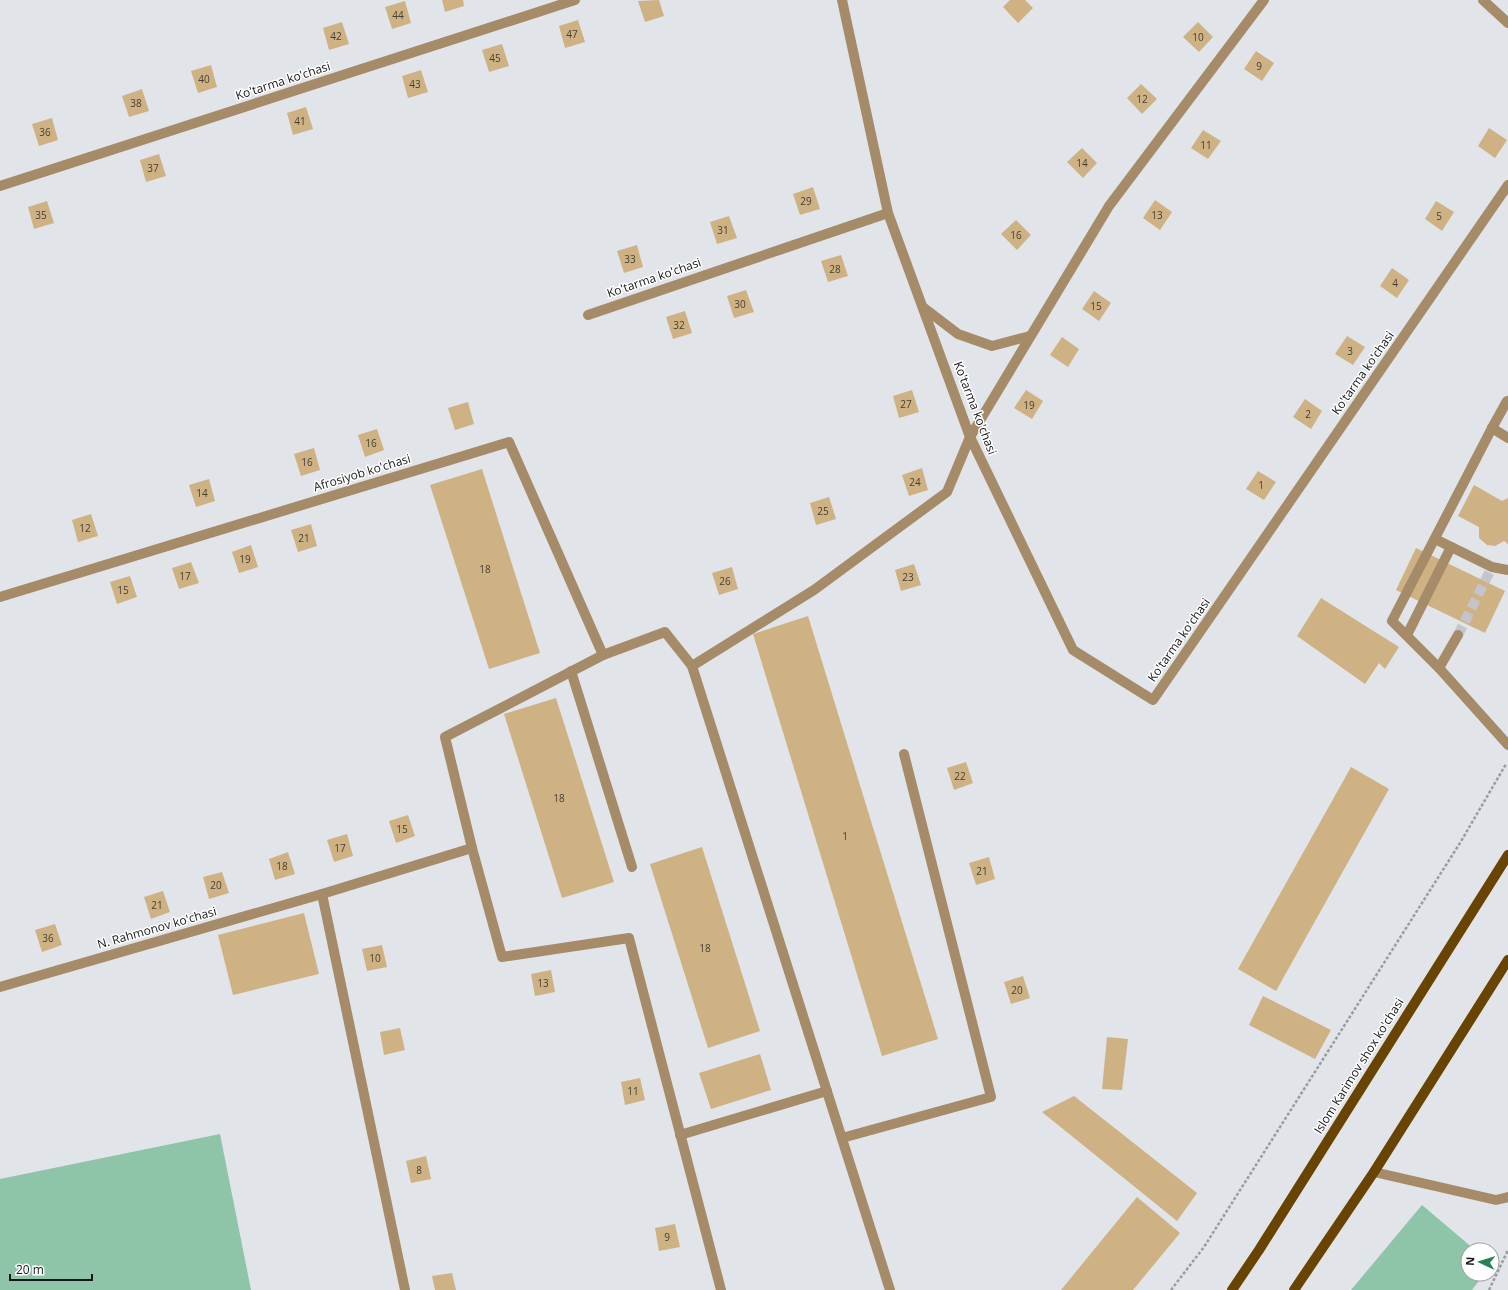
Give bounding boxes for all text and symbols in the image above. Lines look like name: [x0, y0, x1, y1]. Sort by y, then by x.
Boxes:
house number: 44: [392, 8, 404, 22]
house number: 47: [566, 27, 578, 41]
house number: 42: [330, 29, 342, 43]
house number: 10: [1192, 30, 1204, 44]
house number: 45: [489, 51, 501, 65]
street label: Ko'tarma ko'chasi: [233, 57, 332, 104]
house number: 9: [1256, 59, 1262, 73]
house number: 40: [198, 72, 210, 86]
house number: 43: [409, 77, 421, 91]
house number: 12: [1136, 92, 1148, 106]
house number: 38: [130, 96, 142, 110]
house number: 41: [294, 114, 306, 128]
house number: 36: [39, 125, 51, 139]
house number: 11: [1200, 138, 1212, 152]
house number: 14: [1076, 156, 1088, 170]
house number: 37: [147, 161, 159, 175]
house number: 29: [800, 194, 812, 208]
house number: 35: [35, 208, 47, 222]
house number: 13: [1151, 208, 1163, 222]
house number: 5: [1436, 209, 1442, 223]
house number: 31: [717, 223, 729, 237]
house number: 16: [1010, 228, 1022, 242]
house number: 33: [624, 252, 636, 266]
street label: Ko'tarma ko'chasi: [604, 253, 703, 302]
house number: 28: [829, 262, 841, 276]
house number: 4: [1392, 276, 1398, 290]
house number: 30: [734, 297, 746, 311]
house number: 15: [1090, 299, 1102, 313]
house number: 32: [673, 318, 685, 332]
street label: Ko'tarma ko'chasi: [1327, 327, 1398, 418]
house number: 3: [1347, 344, 1353, 358]
street label: Ko'tarma ko'chasi: [950, 359, 1001, 457]
house number: 27: [900, 397, 912, 411]
house number: 19: [1023, 398, 1035, 412]
house number: 2: [1305, 407, 1311, 421]
house number: 16: [365, 436, 377, 450]
street label: Afrosiyob ko'chasi: [311, 450, 413, 495]
house number: 16: [301, 455, 313, 469]
house number: 24: [909, 475, 921, 489]
house number: 1: [1258, 478, 1264, 492]
house number: 14: [196, 486, 208, 500]
house number: 25: [817, 504, 829, 518]
house number: 12: [79, 521, 91, 535]
house number: 21: [298, 531, 310, 545]
house number: 19: [239, 552, 251, 566]
house number: 18: [479, 562, 491, 576]
house number: 17: [179, 569, 191, 583]
house number: 23: [902, 570, 914, 584]
house number: 26: [719, 574, 731, 588]
house number: 15: [117, 583, 129, 597]
street label: Ko'tarma ko'chasi: [1143, 594, 1214, 685]
house number: 22: [954, 769, 966, 783]
house number: 18: [553, 791, 565, 805]
house number: 15: [396, 822, 408, 836]
house number: 1: [842, 829, 848, 843]
house number: 17: [334, 841, 346, 855]
house number: 18: [276, 859, 288, 873]
house number: 21: [976, 864, 988, 878]
house number: 20: [210, 878, 222, 892]
house number: 21: [151, 898, 163, 912]
street label: N. Rahmonov ko'chasi: [95, 902, 219, 953]
house number: 36: [42, 931, 54, 945]
house number: 18: [699, 941, 711, 955]
house number: 10: [369, 951, 381, 965]
house number: 13: [537, 976, 549, 990]
house number: 20: [1011, 983, 1023, 997]
street label: Islom Karimov shox ko'chasi: [1310, 995, 1407, 1137]
house number: 11: [627, 1084, 639, 1098]
house number: 8: [416, 1163, 422, 1177]
house number: 9: [664, 1230, 670, 1244]
north arrow: [1460, 1242, 1500, 1282]
scale bar: [10, 1256, 92, 1282]
text: N: [1462, 1256, 1477, 1266]
text: 20 m: [16, 1261, 44, 1278]

